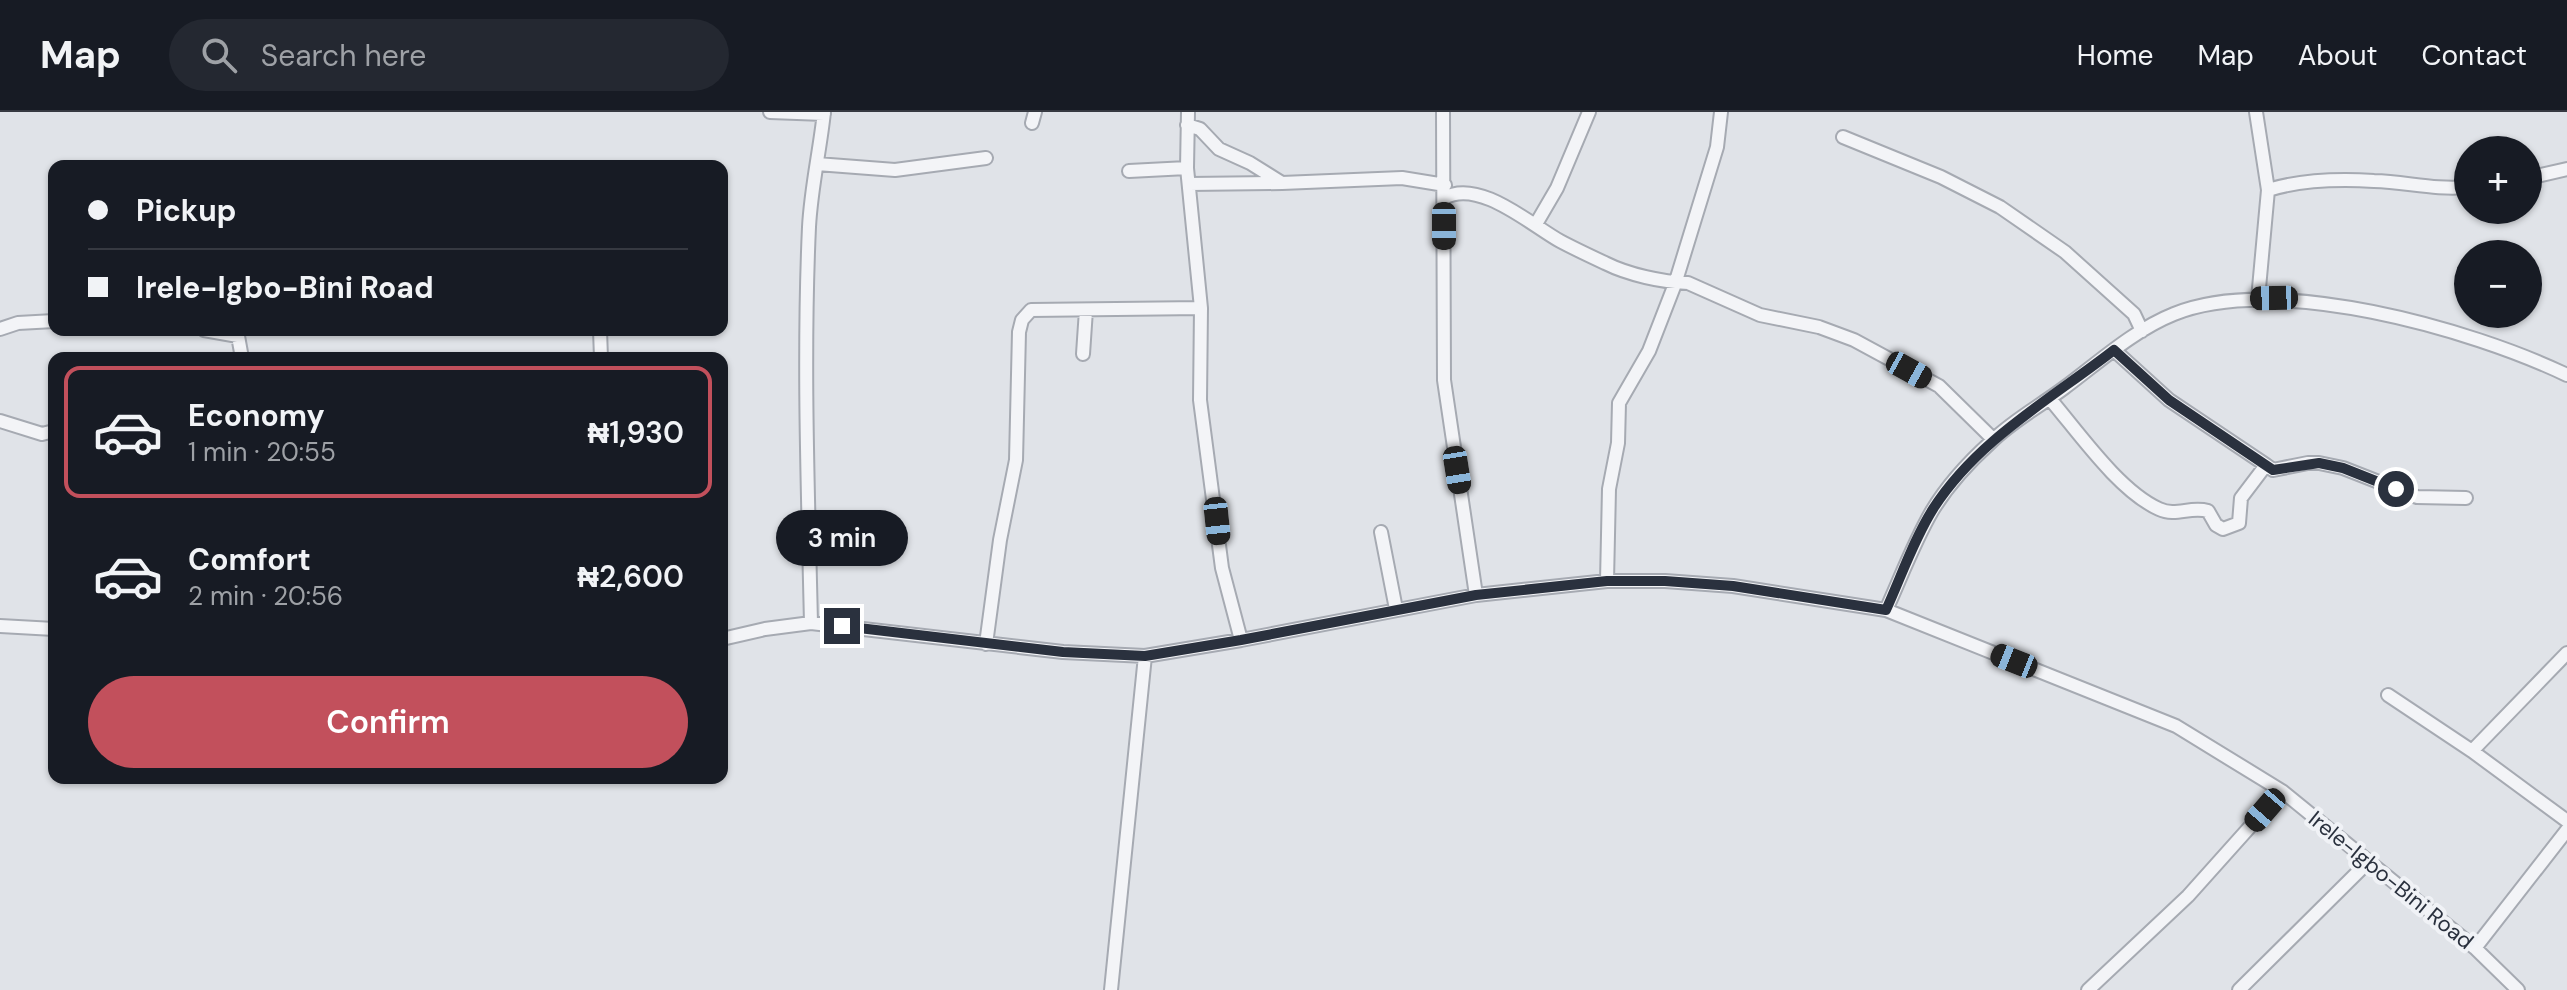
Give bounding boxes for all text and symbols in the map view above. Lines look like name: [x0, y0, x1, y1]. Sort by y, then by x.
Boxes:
search box: [169, 19, 729, 91]
text: Map: [40, 30, 121, 80]
icon: search: [197, 33, 241, 77]
text: Search here: [261, 36, 426, 75]
text: Home: [2077, 37, 2153, 74]
text: Map: [2197, 37, 2254, 74]
text: About: [2298, 37, 2377, 74]
text: Contact: [2421, 37, 2527, 74]
map controls: [2454, 136, 2542, 328]
button: +: [2454, 136, 2542, 224]
text: Pickup: [136, 191, 236, 230]
car: [1432, 202, 1456, 250]
button: −: [2454, 240, 2542, 328]
text: Irele-Igbo-Bini Road: [136, 268, 434, 307]
car: [2250, 286, 2298, 310]
car: [1882, 348, 1936, 392]
icon: car: [92, 396, 164, 468]
text: Economy: [188, 396, 325, 435]
text: ₦1,930: [587, 413, 684, 452]
text: 1 min · 20:55: [188, 435, 336, 469]
car: [1441, 444, 1473, 496]
route start: [2378, 471, 2414, 507]
car: [1203, 496, 1231, 546]
callout: 3 min: [776, 510, 908, 566]
text: 3 min: [808, 521, 876, 555]
icon: car: [92, 540, 164, 612]
text: Comfort: [188, 540, 311, 579]
text: ₦2,600: [577, 557, 684, 596]
text: 2 min · 20:56: [188, 579, 343, 613]
route end: [824, 608, 860, 644]
car: [1987, 641, 2041, 681]
button: Confirm: [88, 676, 688, 768]
car: [2240, 784, 2290, 836]
street label: Irele-Igbo-Bini Road: [2302, 804, 2480, 956]

